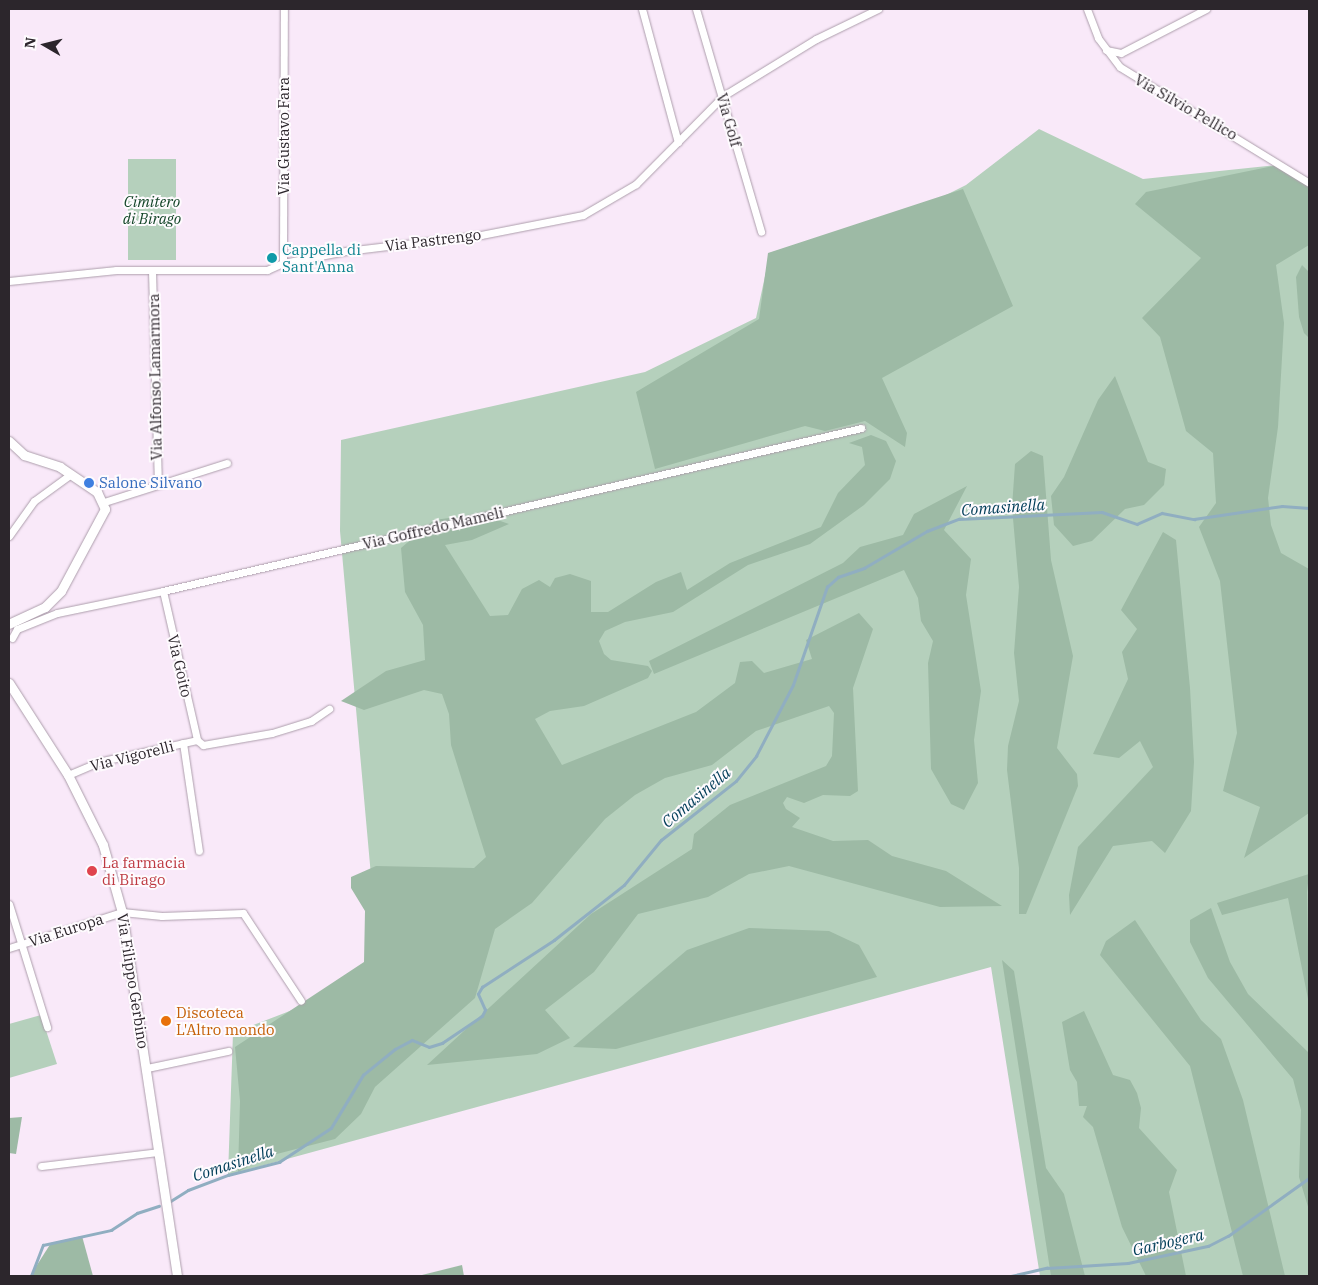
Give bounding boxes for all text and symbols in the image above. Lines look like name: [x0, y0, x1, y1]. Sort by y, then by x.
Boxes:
north arrow: [20, 20, 70, 70]
text: N: [20, 36, 40, 50]
street label: Via Silvio Pellico: [1131, 70, 1241, 144]
street label: Via Gustavo Fara: [275, 77, 293, 195]
street label: Via Golf: [713, 91, 745, 149]
park label: Cimitero di Birago: [123, 192, 181, 227]
street label: Via Pastrengo: [384, 225, 482, 255]
place label: Cappella di Sant'Anna: [282, 240, 361, 275]
marker: Cappella di Sant'Anna: [266, 252, 278, 264]
street label: Via Alfonso Lamarmora: [145, 293, 165, 461]
place label: Salone Silvano: [99, 474, 202, 492]
marker: Salone Silvano: [83, 477, 95, 489]
water label: Comasinella: [960, 494, 1046, 520]
street label: Via Goffredo Mameli: [361, 503, 505, 553]
street label: Via Goito: [164, 633, 196, 699]
street label: Via Vigorelli: [88, 737, 176, 775]
water label: Comasinella: [658, 763, 734, 831]
place label: La farmacia di Birago: [102, 853, 186, 888]
marker: La farmacia di Birago: [86, 865, 98, 877]
street label: Via Europa: [26, 909, 106, 951]
street label: Via Filippo Gerbino: [113, 912, 153, 1050]
place label: Discoteca L'Altro mondo: [176, 1003, 275, 1038]
marker: Discoteca L'Altro mondo: [160, 1015, 172, 1027]
water label: Comasinella: [190, 1141, 276, 1185]
water label: Garbogera: [1130, 1224, 1206, 1260]

